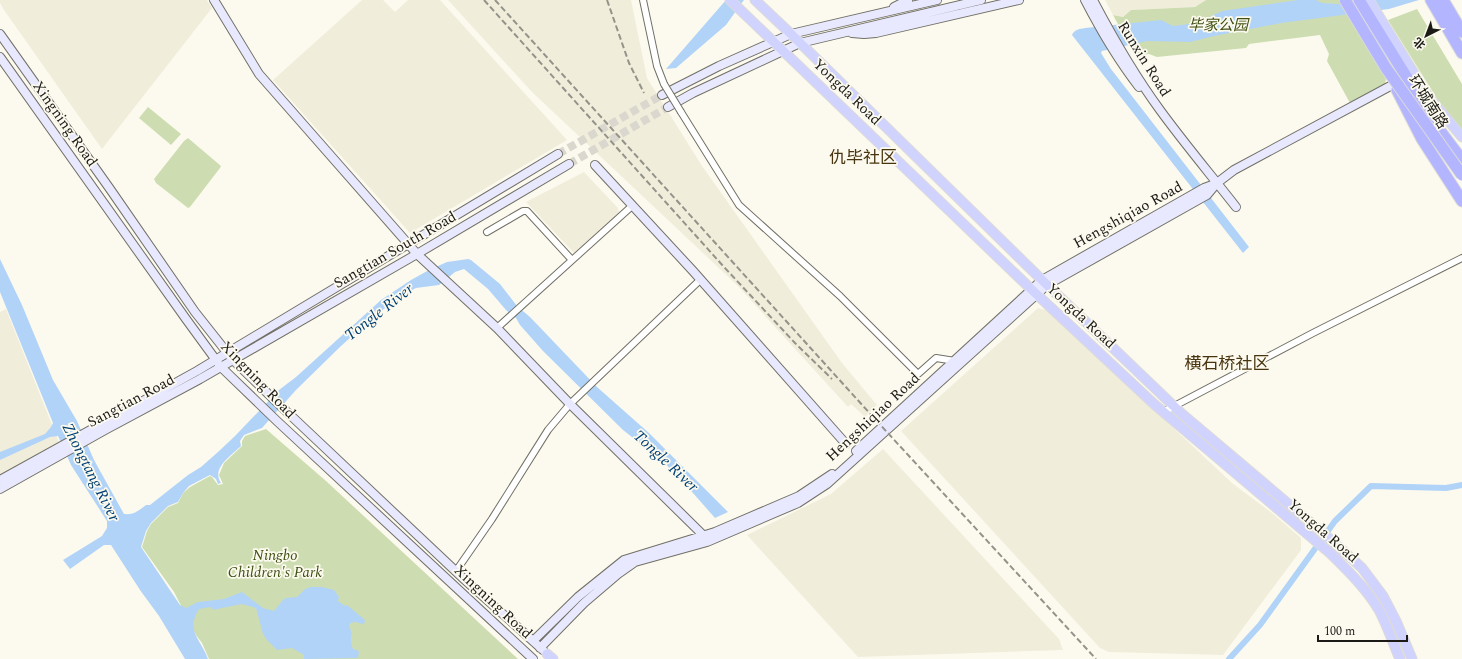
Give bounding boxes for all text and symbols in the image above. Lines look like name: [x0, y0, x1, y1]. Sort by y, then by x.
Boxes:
park label: 毕家公园: [1188, 14, 1250, 37]
north arrow: [1406, 16, 1446, 56]
street label: Runxin Road: [1112, 17, 1176, 101]
text: 北: [1410, 33, 1429, 53]
street label: Yongda Road: [807, 53, 887, 131]
street label: 环城南路: [1402, 70, 1454, 134]
street label: Xingning Road: [27, 76, 103, 172]
district label: 仇毕社区: [829, 145, 897, 171]
street label: Hengshiqiao Road: [1069, 175, 1187, 255]
street label: Sangtian South Road: [329, 205, 461, 295]
water label: Tongle River: [339, 277, 419, 347]
street label: Yongda Road: [1041, 278, 1121, 354]
street label: Xingning Road: [215, 336, 301, 424]
district label: 横石桥社区: [1185, 351, 1270, 377]
street label: Hengshiqiao Road: [821, 367, 925, 467]
street label: Sangtian Road: [83, 368, 179, 434]
water label: Zhongtang River: [56, 418, 126, 526]
water label: Tongle River: [628, 424, 705, 498]
street label: Yongda Road: [1282, 494, 1364, 568]
park label: Ningbo Children's Park: [228, 544, 322, 584]
street label: Xingning Road: [448, 559, 538, 645]
scale bar: [1318, 617, 1407, 643]
text: 100 m: [1324, 622, 1355, 641]

